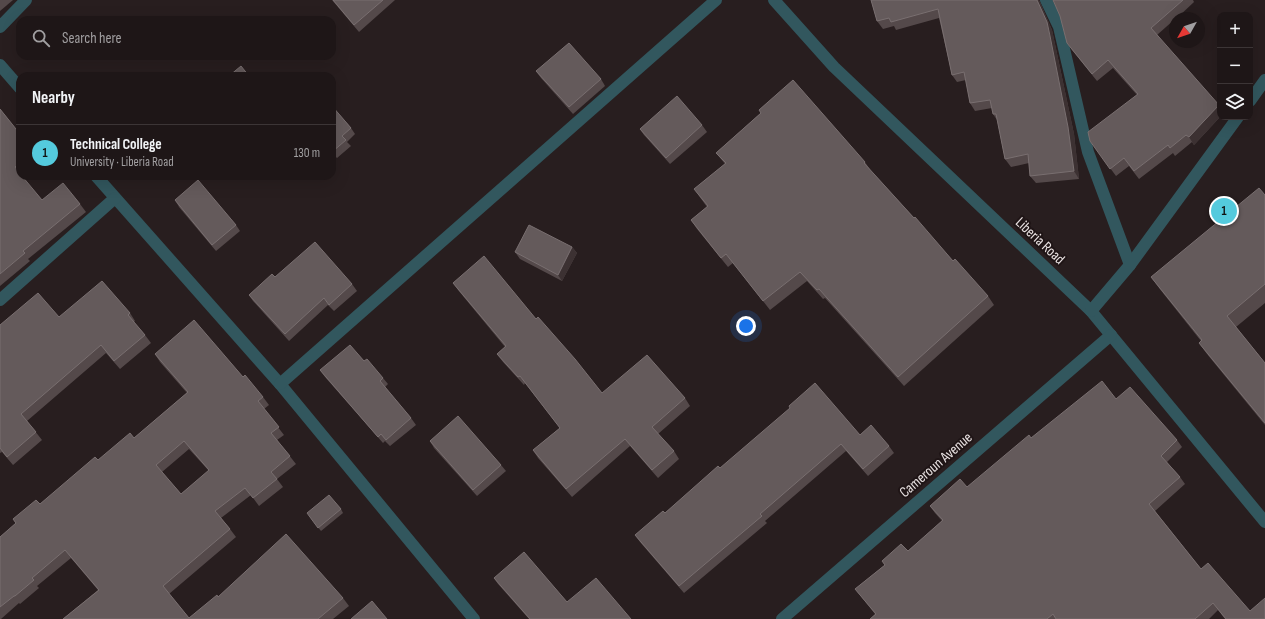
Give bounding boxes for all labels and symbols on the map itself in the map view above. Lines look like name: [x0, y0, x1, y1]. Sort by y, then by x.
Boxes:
north arrow: [1169, 12, 1205, 48]
pin: 1: [1211, 196, 1237, 226]
street label: Liberia Road: [1011, 213, 1069, 269]
your location: [736, 316, 756, 336]
street label: Cameroun Avenue: [896, 428, 976, 502]

